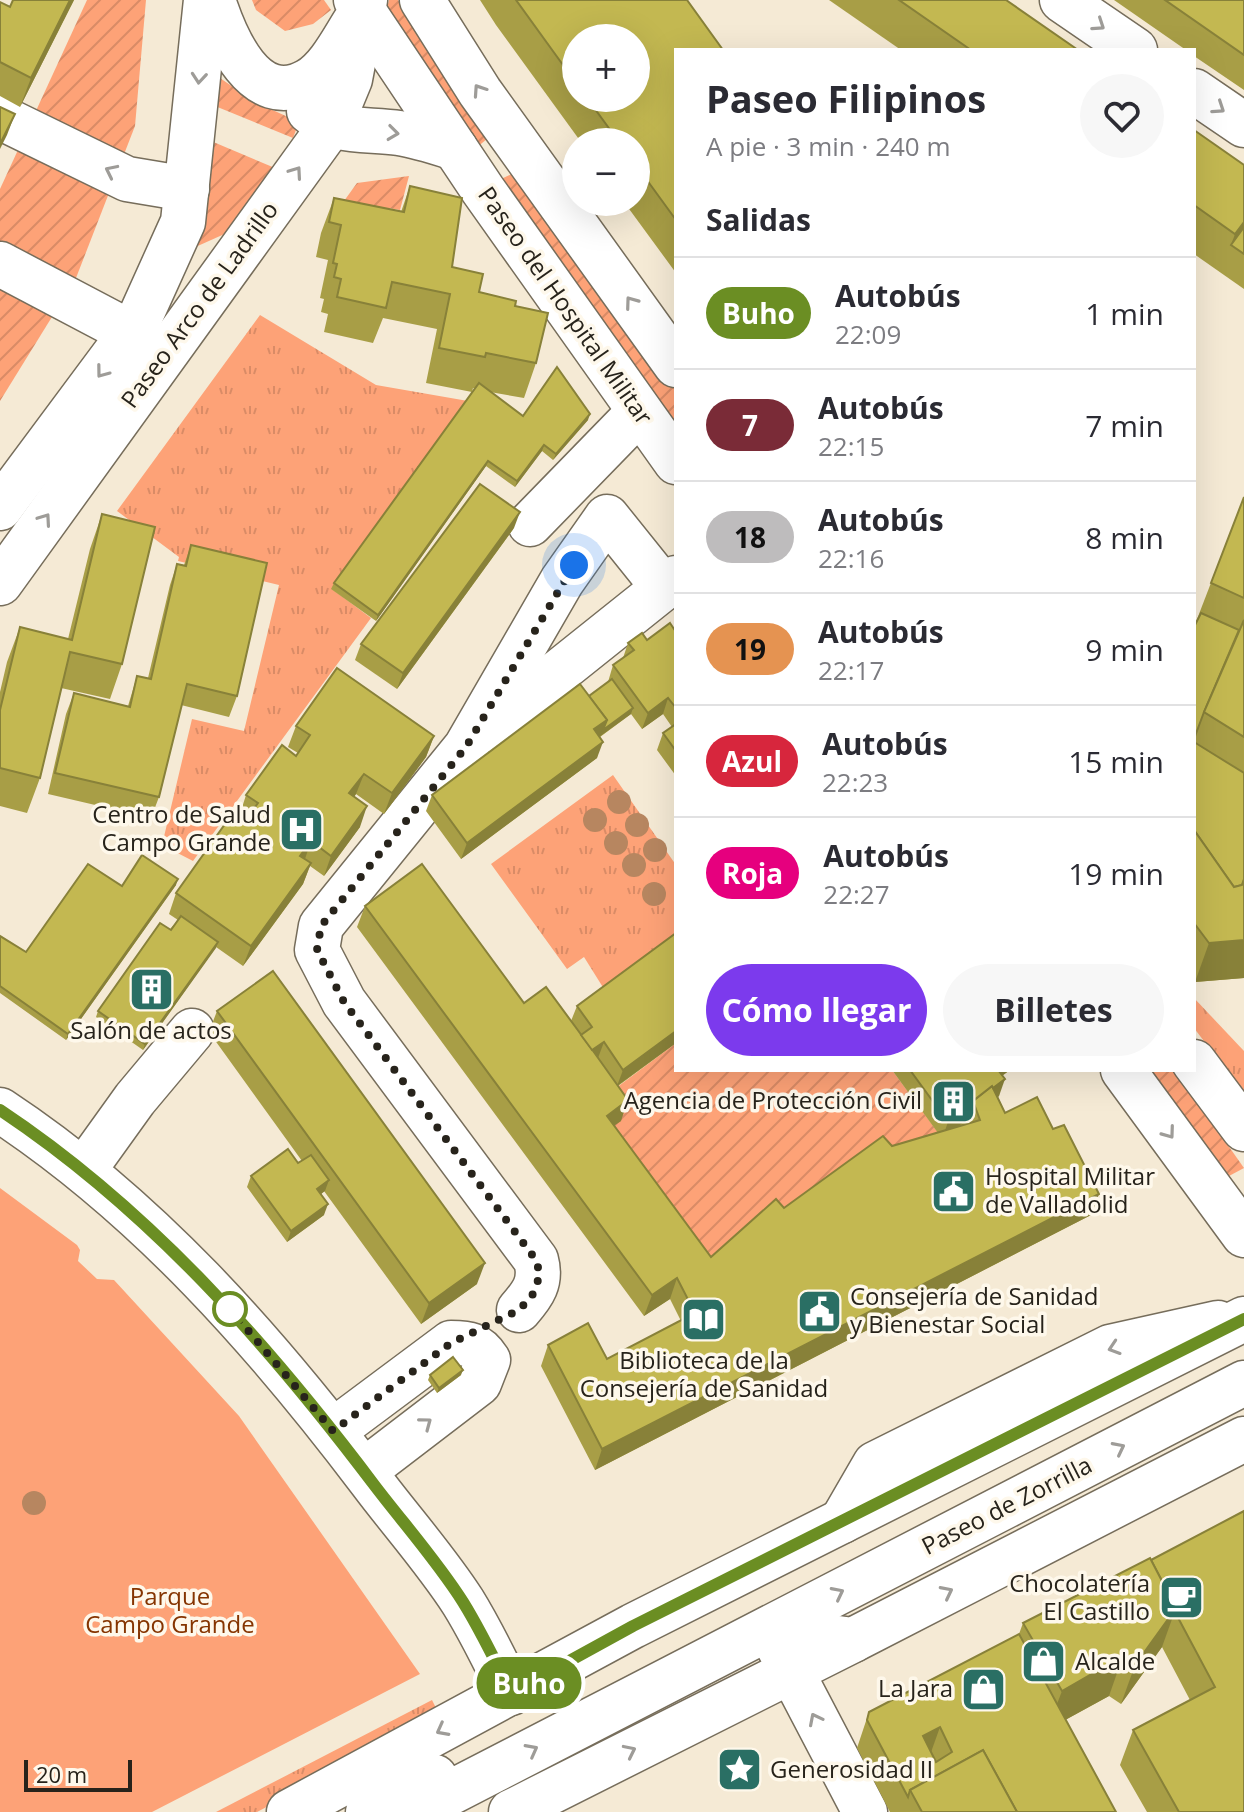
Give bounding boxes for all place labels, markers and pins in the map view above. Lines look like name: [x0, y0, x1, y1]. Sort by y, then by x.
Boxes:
place label: Centro de Salud Campo Grande: [92, 797, 271, 858]
hospital icon: Centro de Salud Campo Grande: [278, 805, 326, 853]
building icon: Salón de actos: [127, 965, 175, 1013]
place label: Salón de actos: [70, 1013, 232, 1046]
building icon: Agencia de Protección Civil: [929, 1077, 977, 1125]
place label: Agencia de Protección Civil: [624, 1083, 922, 1116]
place label: Hospital Militar de Valladolid: [985, 1159, 1155, 1220]
public building icon: Hospital Militar de Valladolid: [930, 1167, 978, 1215]
place label: Consejería de Sanidad y Bienestar Social: [850, 1279, 1099, 1340]
public building icon: Consejería de Sanidad y Bienestar Social: [795, 1287, 843, 1335]
unlabelled marker: [213, 1292, 247, 1326]
library icon: Biblioteca de la Consejería de Sanidad: [680, 1295, 728, 1343]
place label: Biblioteca de la Consejería de Sanidad: [580, 1343, 828, 1404]
place label: Chocolatería El Castillo: [1009, 1566, 1150, 1627]
cafe icon: Chocolatería El Castillo: [1157, 1574, 1205, 1622]
shop icon: Alcalde: [1020, 1638, 1068, 1686]
place label: Alcalde: [1075, 1644, 1155, 1677]
shop icon: La Jara: [960, 1665, 1008, 1713]
place label: La Jara: [878, 1671, 953, 1704]
place icon: Generosidad II: [715, 1746, 763, 1794]
place label: Generosidad II: [770, 1752, 933, 1785]

